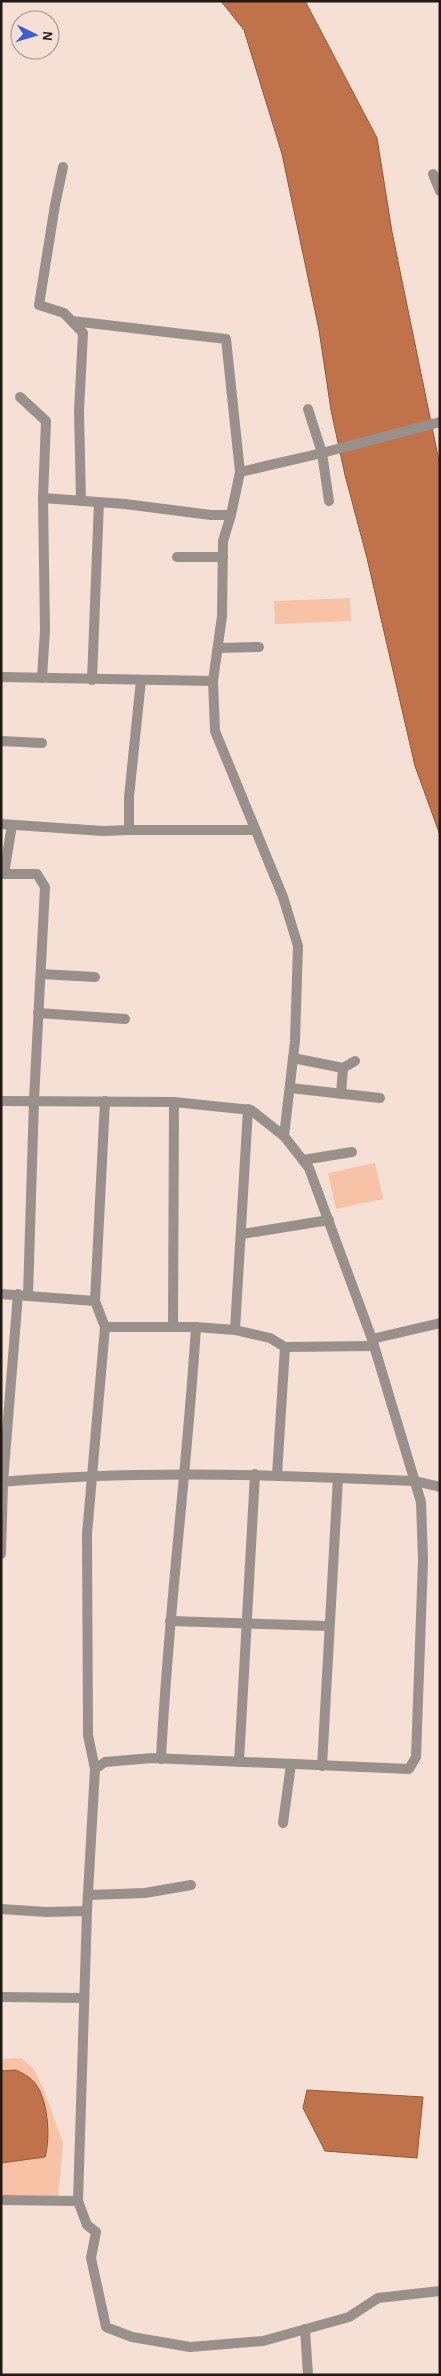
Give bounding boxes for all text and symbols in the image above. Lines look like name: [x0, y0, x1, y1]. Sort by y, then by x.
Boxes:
north arrow: [10, 10, 60, 60]
text: N: [40, 31, 54, 42]

